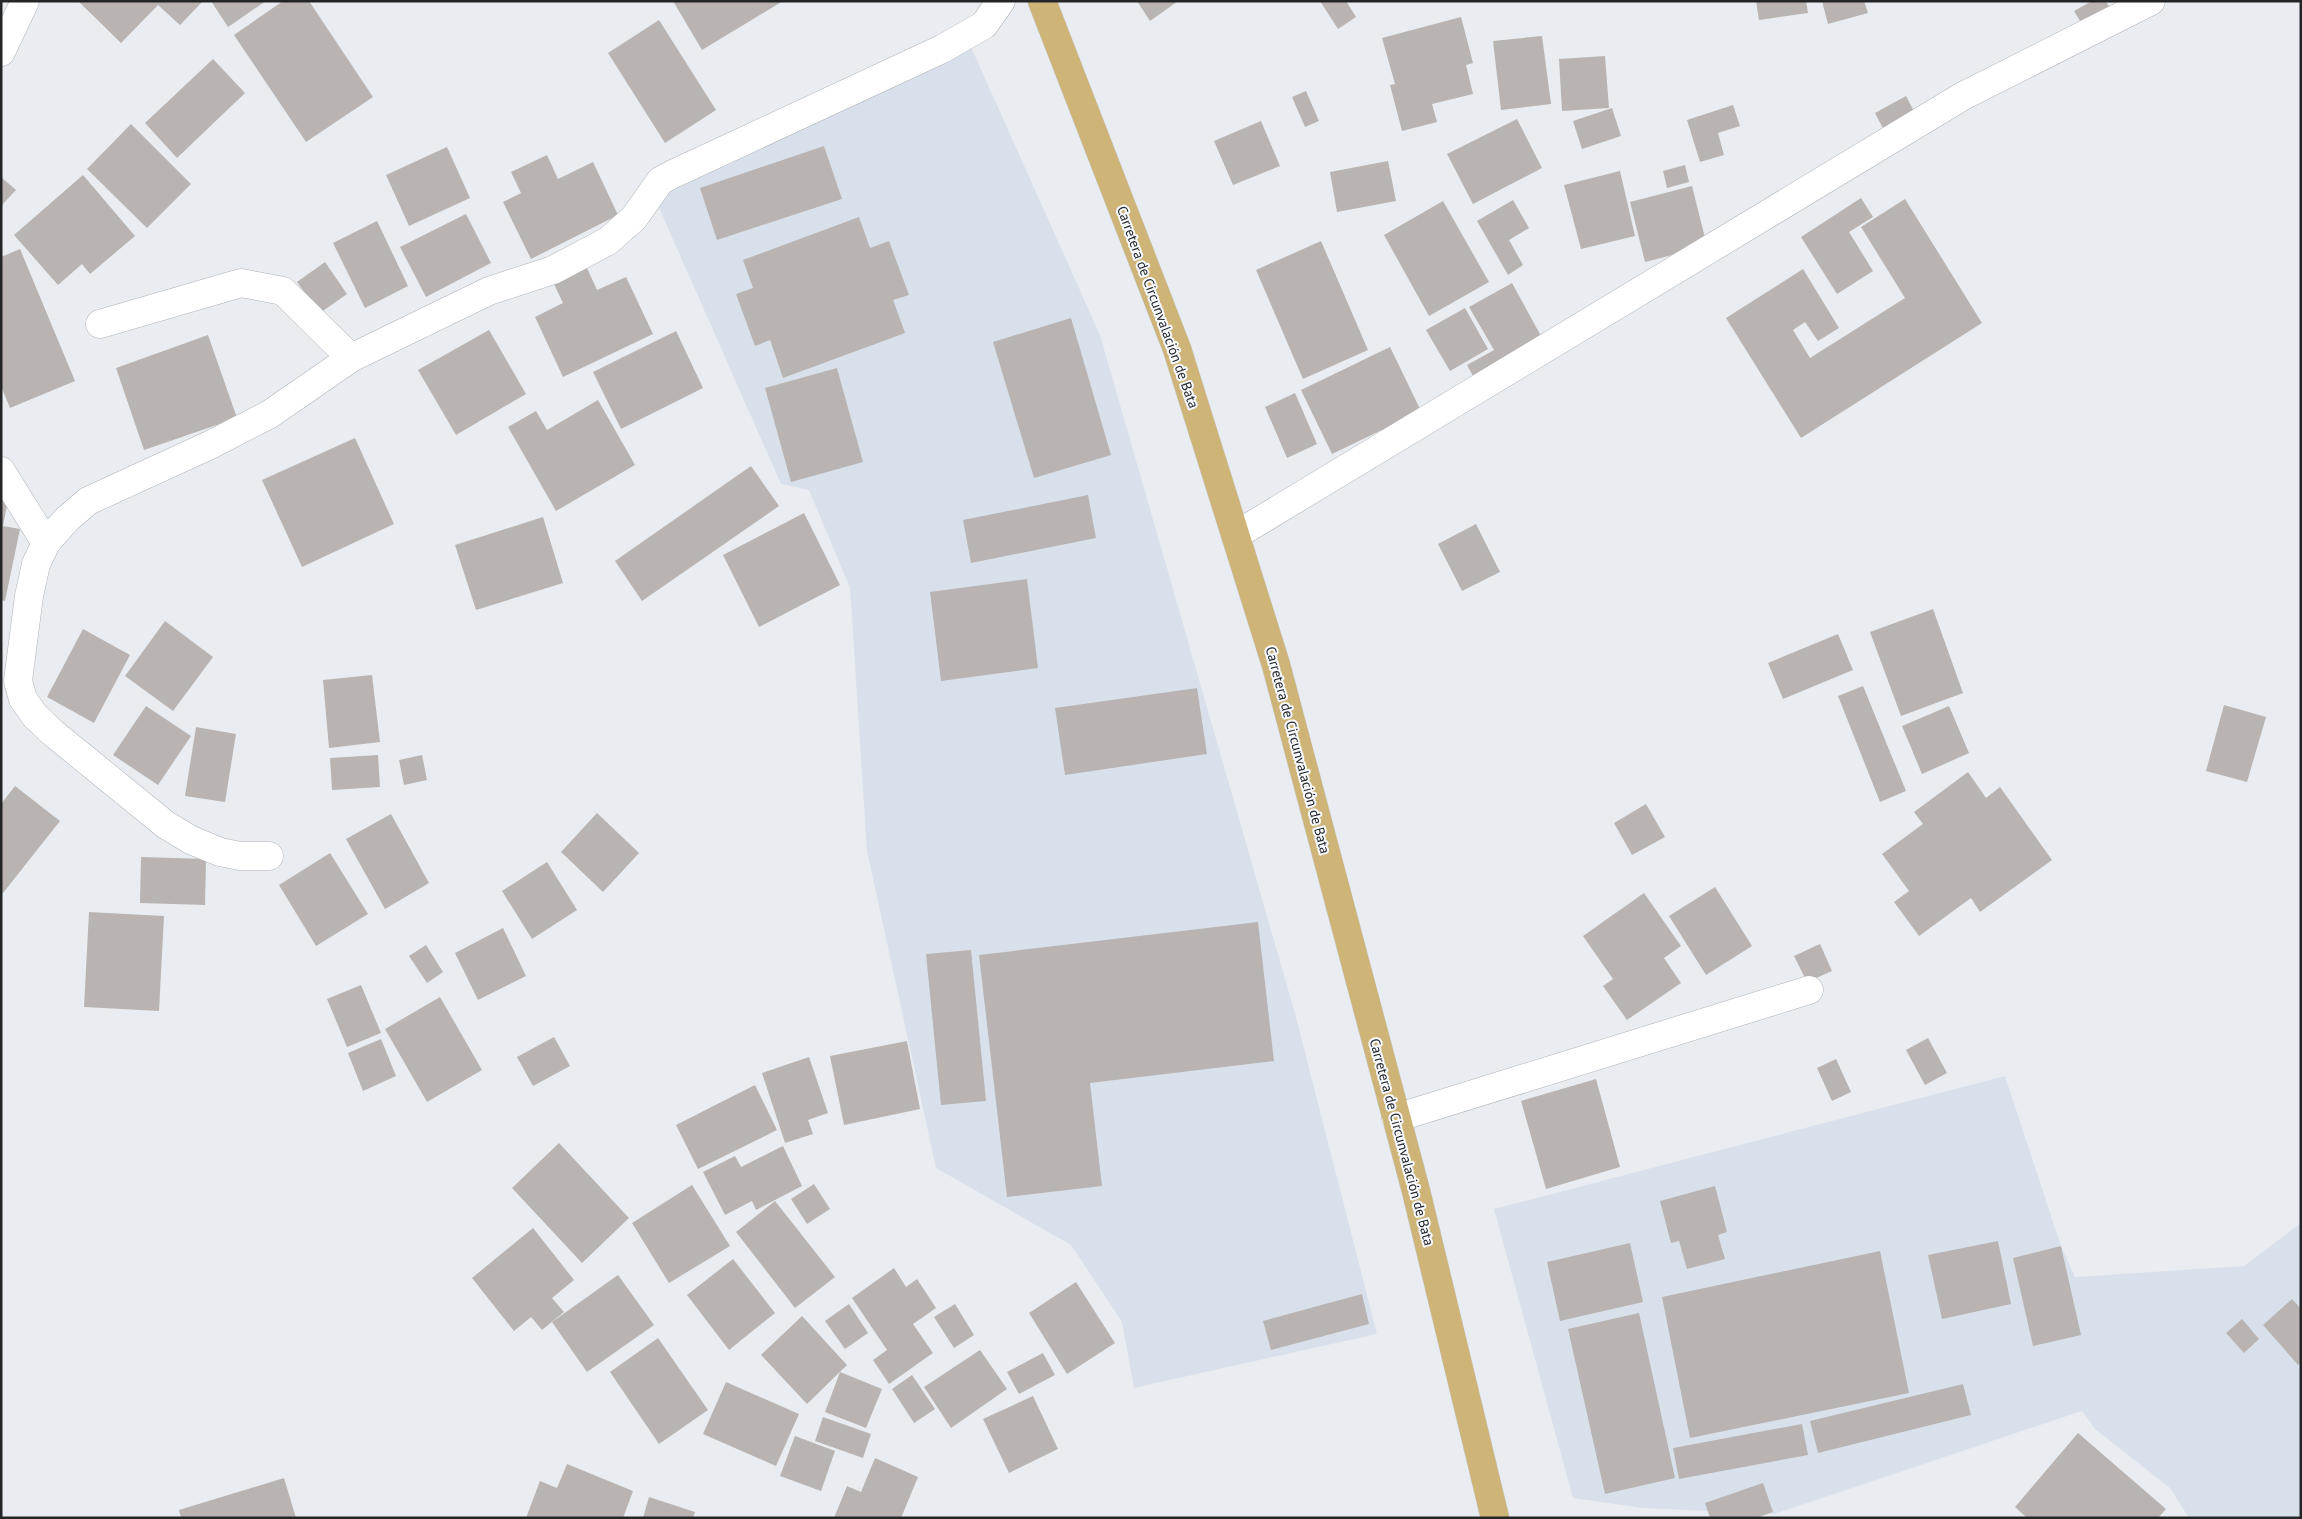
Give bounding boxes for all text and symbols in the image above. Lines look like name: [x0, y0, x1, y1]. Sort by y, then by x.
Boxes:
street label: Carretera de Circunvalación de Bata: [1113, 203, 1203, 411]
street label: Carretera de Circunvalación de Bata: [1262, 644, 1334, 856]
street label: Carretera de Circunvalación de Bata: [1366, 1036, 1438, 1248]

